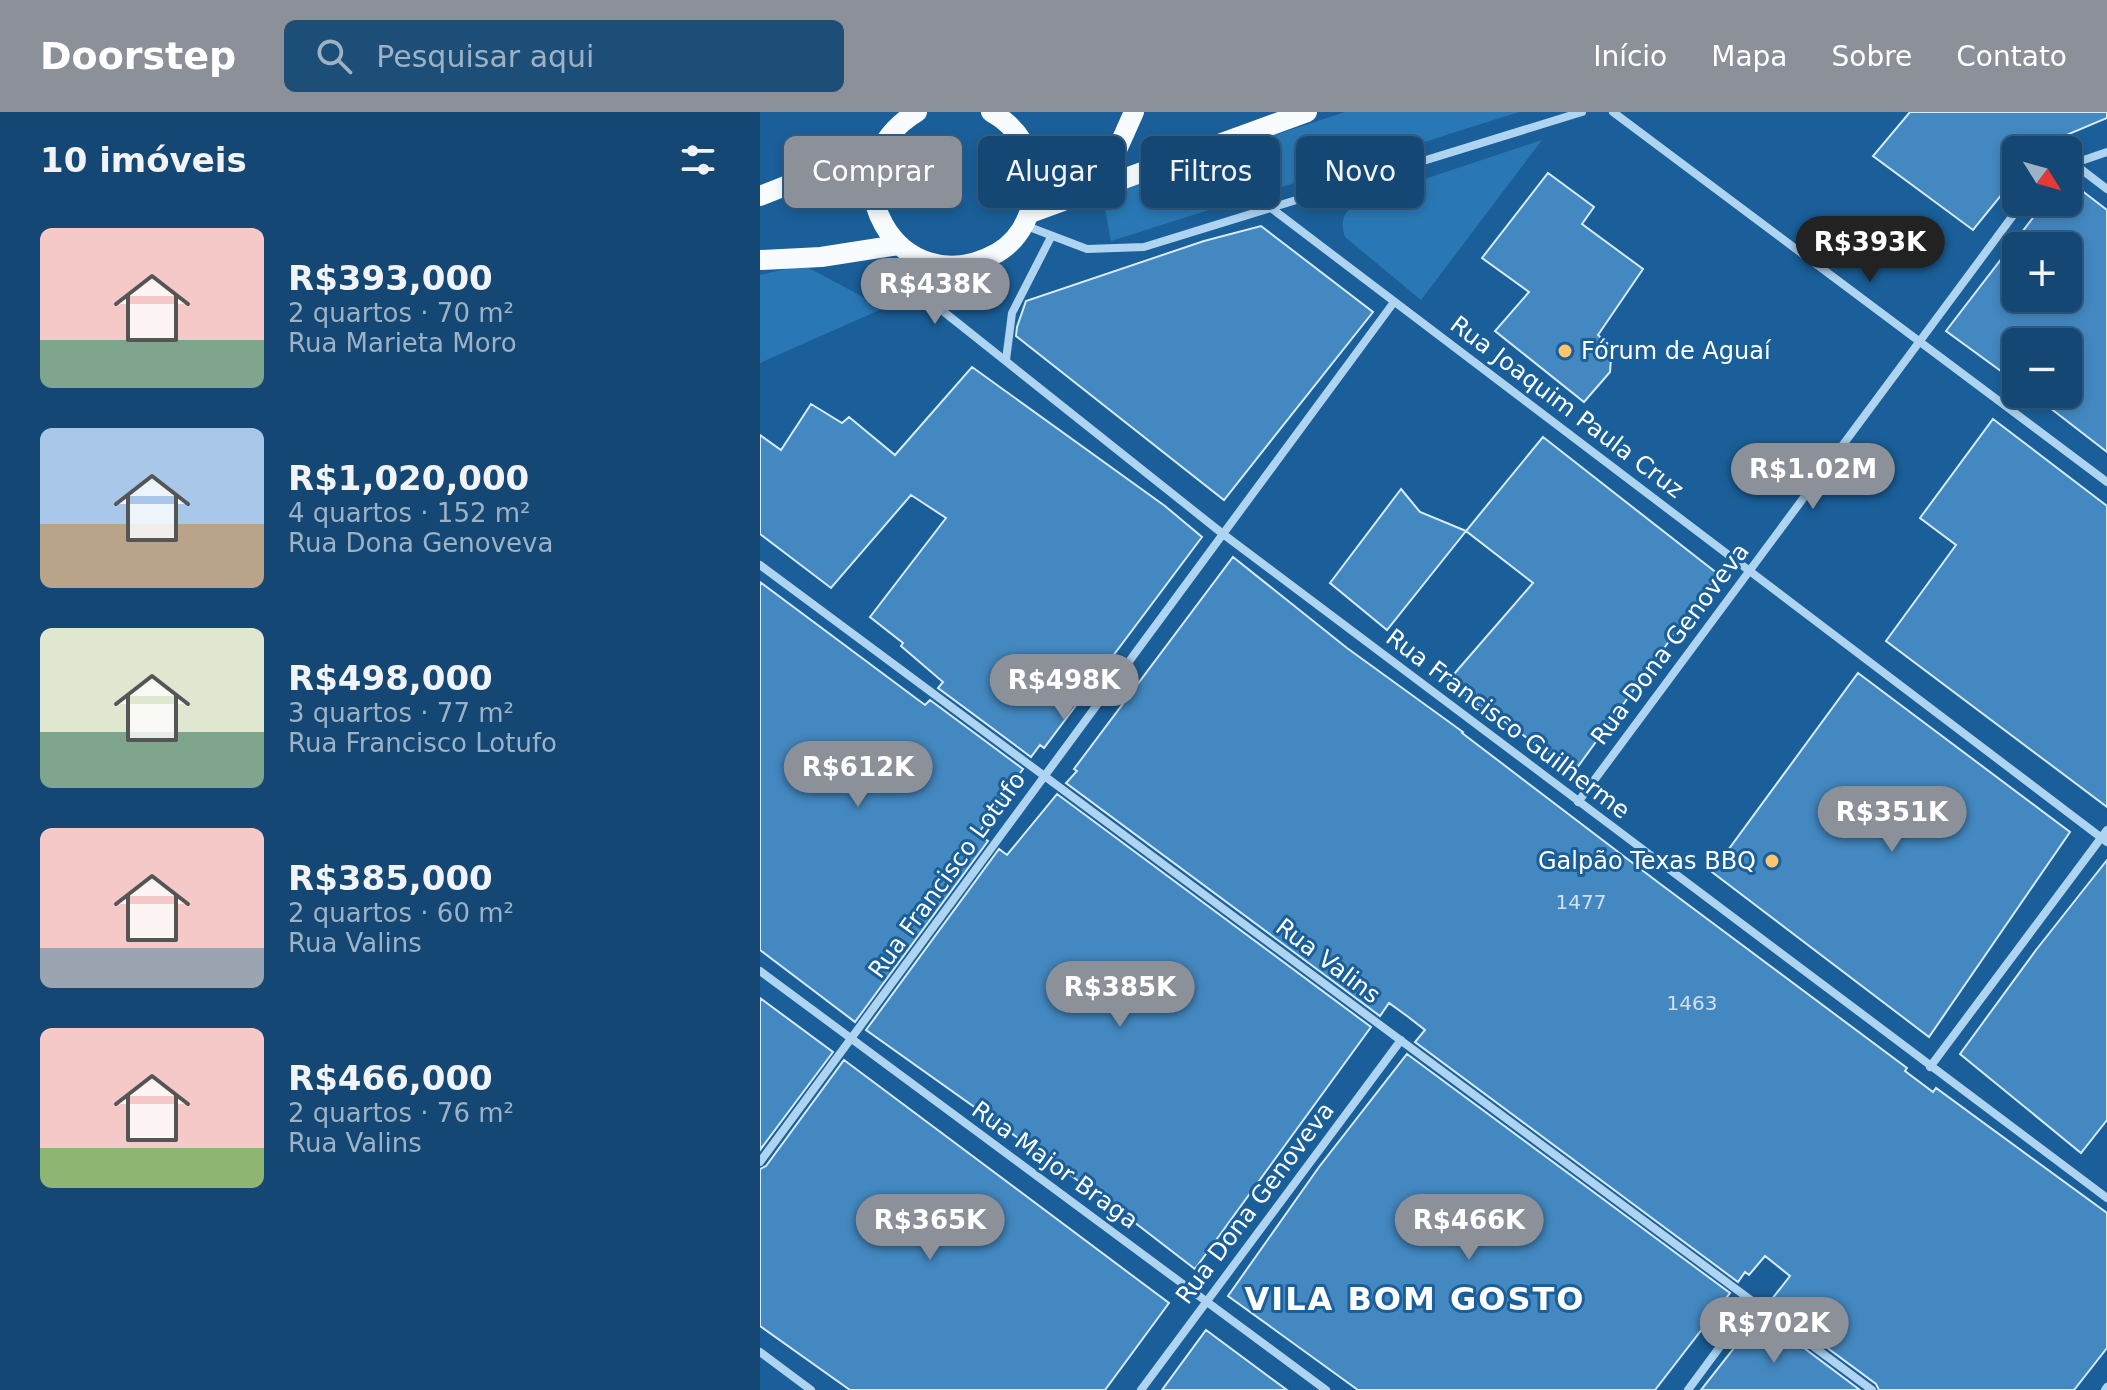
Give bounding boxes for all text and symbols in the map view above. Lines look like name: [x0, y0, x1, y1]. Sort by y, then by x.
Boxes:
search box: [284, 20, 844, 92]
text: Doorstep: [40, 34, 236, 78]
icon: search: [312, 34, 356, 78]
text: Pesquisar aqui: [376, 39, 594, 74]
text: Início: [1593, 40, 1667, 73]
text: Mapa: [1711, 40, 1788, 73]
text: Sobre: [1832, 40, 1912, 73]
text: Contato: [1956, 40, 2067, 73]
chip: Comprar: [784, 136, 962, 208]
chip: Alugar: [978, 136, 1125, 208]
chip: Filtros: [1141, 136, 1280, 208]
chip: Novo: [1296, 136, 1424, 208]
north arrow: [2002, 136, 2082, 216]
map controls: [2002, 136, 2082, 408]
icon: filters: [676, 138, 720, 182]
text: 10 imóveis: [40, 140, 247, 180]
pin: R$393K: [1805, 216, 1935, 284]
text: R$393K: [1814, 227, 1926, 257]
button: +: [2002, 232, 2082, 312]
text: R$393,000: [288, 258, 493, 298]
pin: R$438K: [870, 258, 1000, 326]
icon: home: [104, 260, 200, 356]
text: R$438K: [879, 269, 991, 299]
text: 2 quartos · 70 m²: [288, 298, 514, 328]
street label: Rua Joaquim Paula Cruz: [1445, 310, 1689, 504]
text: Rua Marieta Moro: [288, 328, 517, 358]
button: −: [2002, 328, 2082, 408]
place label: Fórum de Aguaí: [1581, 337, 1772, 365]
marker: Fórum de Aguaí: [1556, 342, 1574, 360]
pin: R$1.02M: [1739, 443, 1887, 511]
text: R$1.02M: [1749, 454, 1877, 484]
text: R$1,020,000: [288, 458, 529, 498]
icon: home: [104, 460, 200, 556]
text: 4 quartos · 152 m²: [288, 498, 531, 528]
text: Rua Dona Genoveva: [288, 528, 553, 558]
street label: Rua Dona Genoveva: [1585, 538, 1755, 750]
street label: Rua Francisco Guilherme: [1381, 623, 1635, 825]
pin: R$498K: [999, 654, 1129, 722]
text: R$498,000: [288, 658, 493, 698]
icon: home: [104, 660, 200, 756]
text: R$498K: [1008, 665, 1120, 695]
text: 3 quartos · 77 m²: [288, 698, 514, 728]
text: Rua Francisco Lotufo: [288, 728, 557, 758]
pin: R$612K: [793, 741, 923, 809]
text: R$612K: [802, 752, 914, 782]
street label: Rua Francisco Lotufo: [863, 766, 1031, 984]
pin: R$351K: [1827, 786, 1957, 854]
text: R$351K: [1836, 797, 1948, 827]
place label: Galpão Texas BBQ: [1538, 847, 1756, 875]
marker: Galpão Texas BBQ: [1763, 852, 1781, 870]
text: R$385,000: [288, 858, 493, 898]
icon: home: [104, 860, 200, 956]
house number: 1477: [1556, 890, 1606, 914]
text: 2 quartos · 60 m²: [288, 898, 514, 928]
street label: Rua Valins: [1270, 913, 1386, 1009]
text: Rua Valins: [288, 928, 422, 958]
pin: R$385K: [1055, 961, 1185, 1029]
text: R$385K: [1064, 972, 1176, 1002]
house number: 1463: [1667, 991, 1717, 1015]
text: R$466,000: [288, 1058, 493, 1098]
icon: home: [104, 1060, 200, 1156]
street label: Rua Major Braga: [967, 1095, 1143, 1235]
street label: Rua Dona Genoveva: [1170, 1097, 1340, 1309]
text: 2 quartos · 76 m²: [288, 1098, 514, 1128]
text: Rua Valins: [288, 1128, 422, 1158]
pin: R$365K: [865, 1194, 995, 1262]
pin: R$466K: [1404, 1194, 1534, 1262]
text: R$365K: [874, 1205, 986, 1235]
text: R$466K: [1413, 1205, 1525, 1235]
district label: VILA BOM GOSTO: [1244, 1280, 1586, 1318]
pin: R$702K: [1709, 1297, 1839, 1365]
text: R$702K: [1718, 1308, 1830, 1338]

